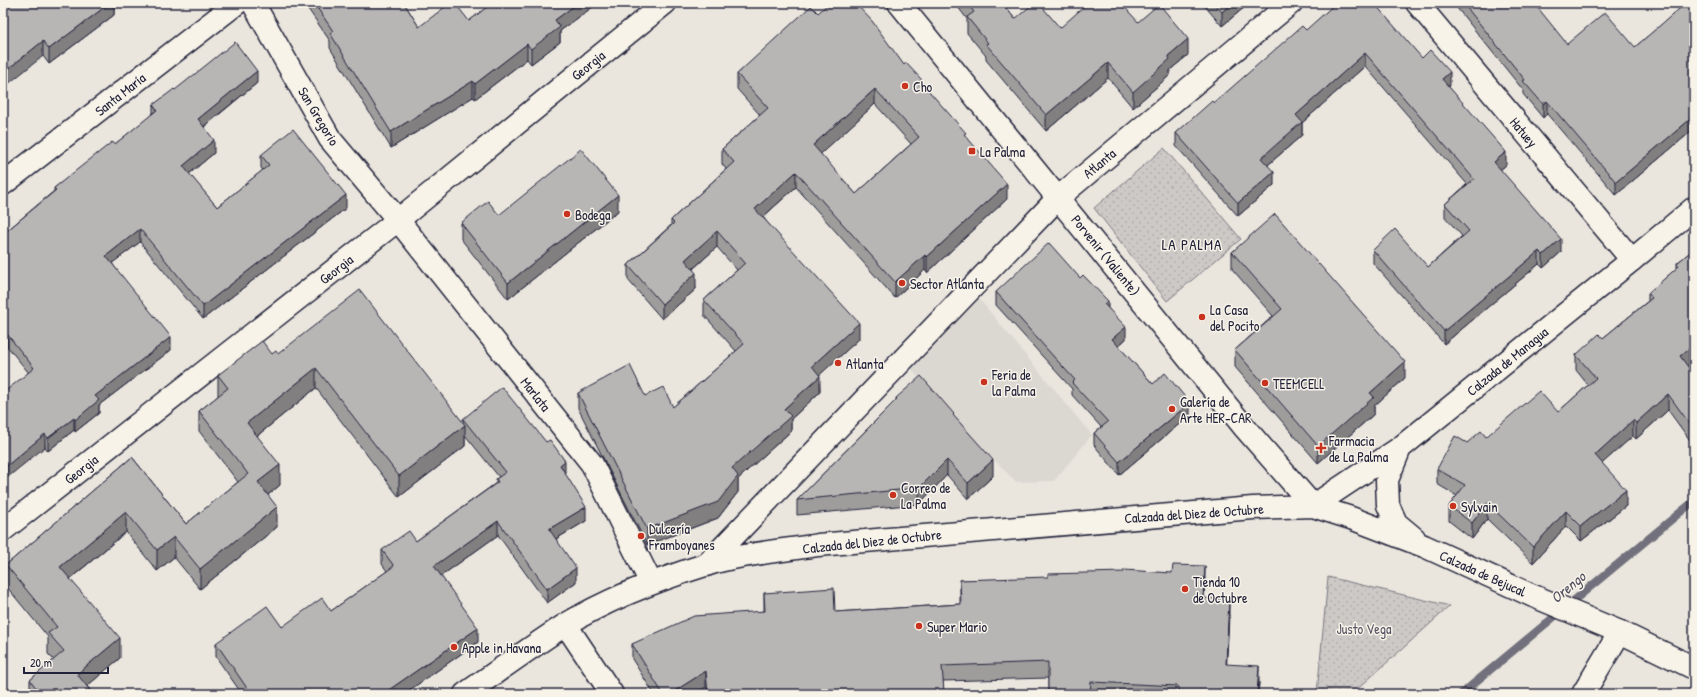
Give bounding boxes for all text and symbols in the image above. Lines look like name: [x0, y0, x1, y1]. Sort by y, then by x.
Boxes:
street label: Georgia: [567, 45, 610, 85]
street label: Santa María: [91, 68, 150, 120]
place label: Cho: [913, 77, 933, 96]
marker: Cho: [900, 81, 910, 91]
street label: San Gregorio: [293, 83, 344, 150]
street label: Hatuey: [1505, 113, 1542, 152]
place label: La Palma: [980, 142, 1025, 161]
street label: Atlanta: [1079, 143, 1120, 182]
marker: La Palma: [967, 146, 977, 156]
place label: Bodega: [575, 205, 611, 225]
marker: Bodega: [562, 209, 572, 219]
street label: Porvenir (Valiente): [1067, 210, 1145, 300]
district label: LA PALMA: [1162, 234, 1222, 255]
street label: Georgia: [315, 249, 358, 289]
place label: Sector Atlanta: [910, 274, 985, 293]
marker: Sector Atlanta: [897, 278, 907, 288]
place label: La Casa del Pocito: [1210, 300, 1260, 335]
marker: La Casa del Pocito: [1197, 312, 1207, 322]
street label: Calzada de Managua: [1462, 322, 1553, 401]
place label: Atlanta: [846, 354, 884, 373]
marker: Atlanta: [833, 358, 843, 368]
place label: Feria de la Palma: [991, 365, 1036, 400]
street label: Marlata: [517, 373, 556, 416]
place label: TEEMCELL: [1273, 374, 1325, 393]
marker: Feria de la Palma: [979, 377, 989, 387]
marker: TEEMCELL: [1260, 378, 1270, 388]
place label: Galería de Arte HER-CAR: [1180, 392, 1251, 427]
marker: Galería de Arte HER-CAR: [1167, 404, 1177, 414]
place label: Farmacia de La Palma: [1328, 431, 1389, 466]
marker: Farmacia de La Palma: [1316, 443, 1326, 453]
street label: Georgia: [60, 449, 103, 489]
place label: Correo de La Palma: [901, 478, 951, 513]
marker: Correo de La Palma: [888, 490, 898, 500]
place label: Sylvain: [1461, 497, 1498, 517]
street label: Calzada del Diez de Octubre: [1124, 499, 1265, 527]
marker: Sylvain: [1448, 501, 1458, 511]
place label: Dulcería Framboyanes: [648, 519, 715, 555]
street label: Calzada del Diez de Octubre: [802, 524, 943, 558]
marker: Dulcería Framboyanes: [636, 531, 646, 541]
street label: Calzada de Bejucal: [1436, 545, 1530, 602]
water label: Orengo: [1546, 566, 1591, 608]
place label: Tienda 10 de Octubre: [1193, 572, 1248, 607]
marker: Tienda 10 de Octubre: [1180, 584, 1190, 594]
place label: Super Mario: [927, 617, 988, 637]
park label: Justo Vega: [1336, 619, 1392, 639]
marker: Super Mario: [914, 621, 924, 631]
place label: Apple in Havana: [462, 638, 541, 658]
marker: Apple in Havana: [449, 642, 459, 652]
scale bar: [24, 649, 108, 675]
text: 20 m: [30, 654, 52, 671]

